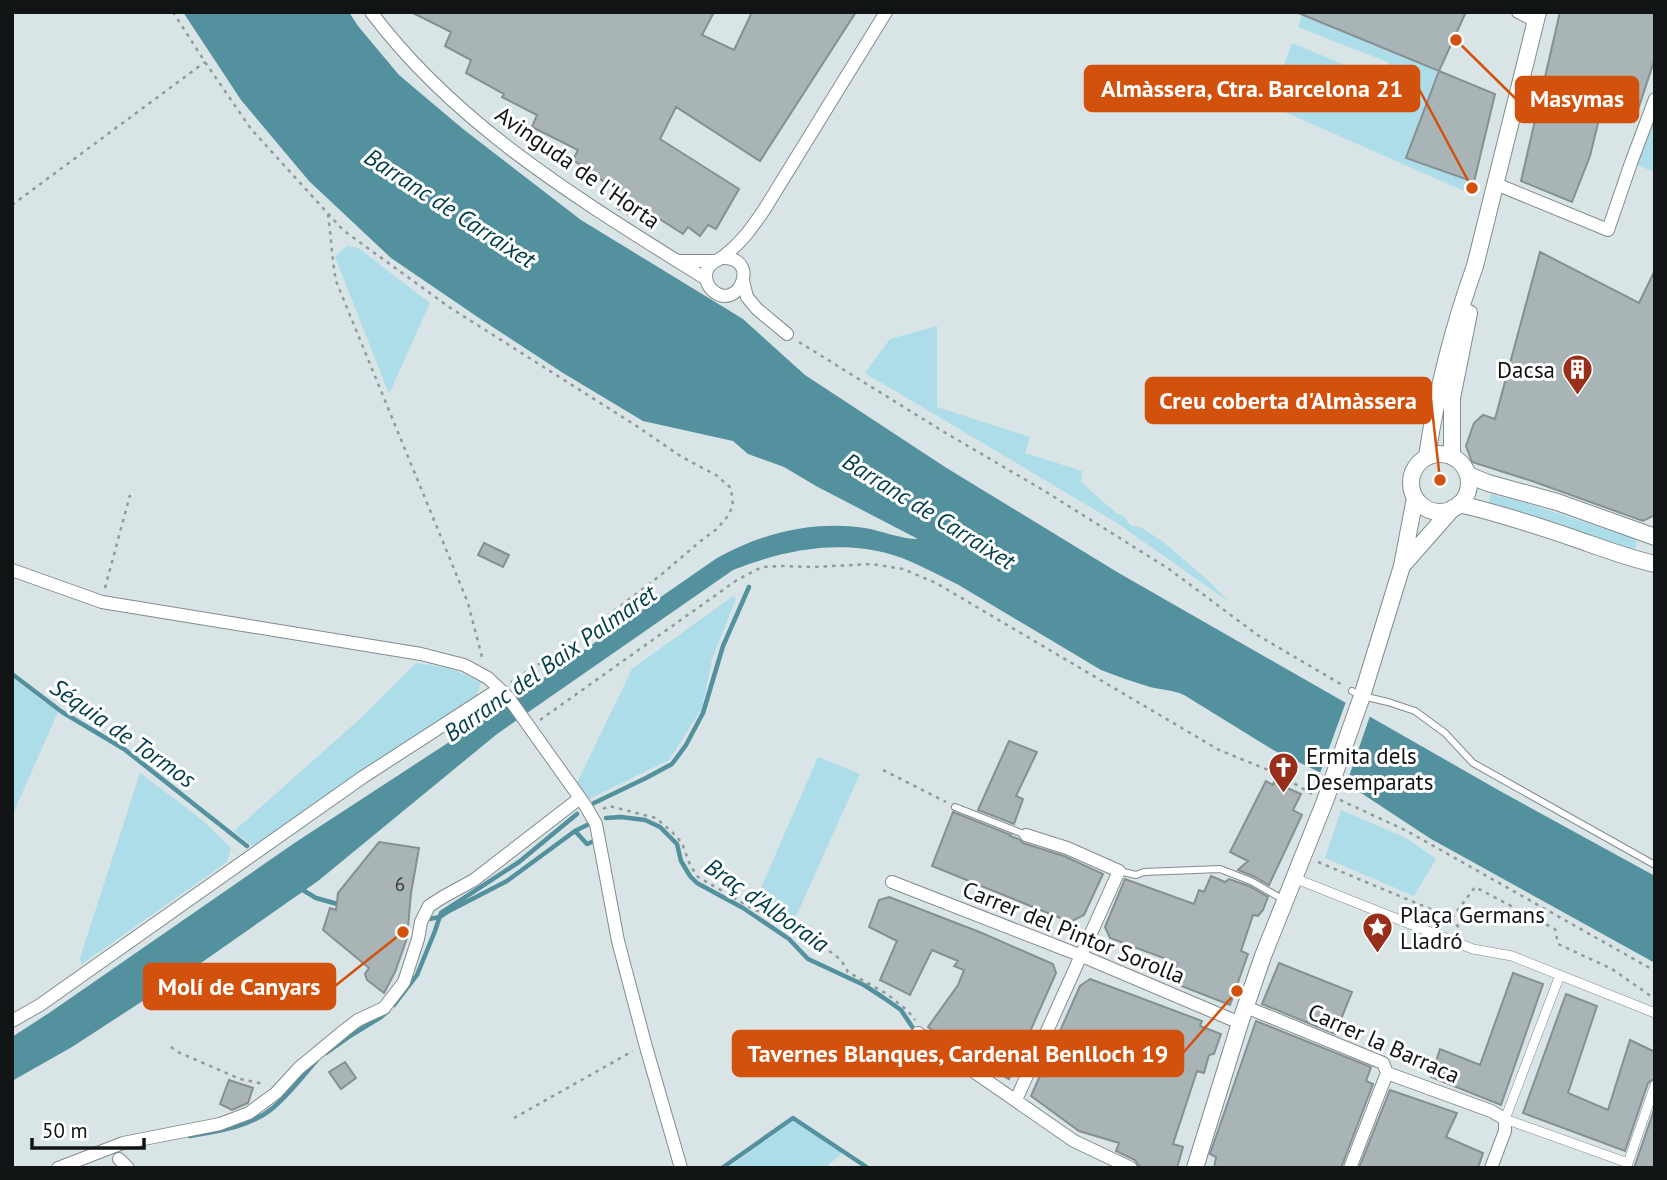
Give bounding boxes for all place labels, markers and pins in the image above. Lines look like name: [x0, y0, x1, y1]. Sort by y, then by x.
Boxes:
callout: Almàssera, Ctra. Barcelona 21: [1085, 66, 1419, 111]
callout: Masymas: [1516, 77, 1638, 122]
building icon: Dacsa: [1561, 352, 1595, 396]
place label: Dacsa: [1497, 355, 1555, 384]
callout: Creu coberta d'Almàssera: [1146, 378, 1431, 423]
place label: Ermita dels Desemparats: [1306, 741, 1433, 796]
church icon: Ermita dels Desemparats: [1266, 751, 1300, 795]
place label: Plaça Germans Lladró: [1400, 900, 1545, 955]
place icon: Plaça Germans Lladró: [1360, 910, 1394, 954]
callout: Molí de Canyars: [144, 964, 335, 1009]
callout: Tavernes Blanques, Cardenal Benlloch 19: [733, 1031, 1183, 1076]

